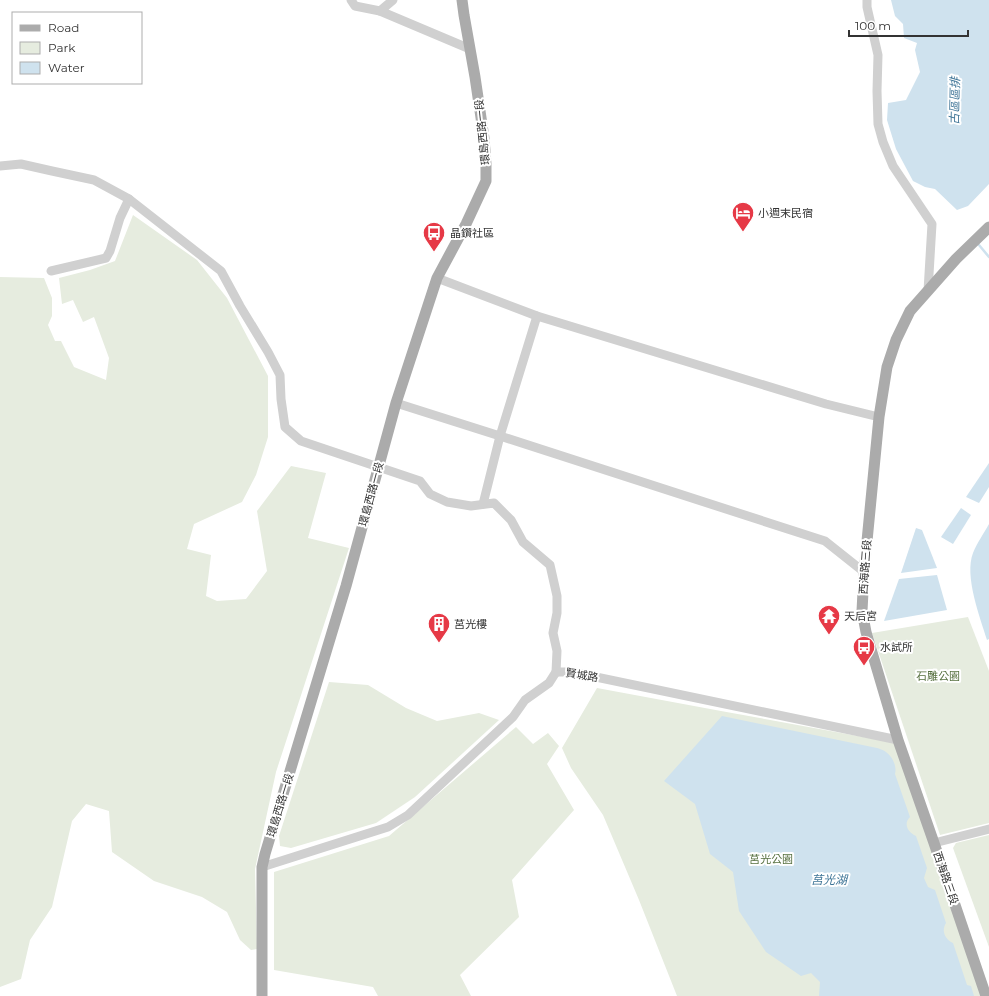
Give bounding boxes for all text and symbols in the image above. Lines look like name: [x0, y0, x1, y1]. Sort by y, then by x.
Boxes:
legend: [12, 12, 142, 84]
scale bar: [849, 12, 968, 38]
text: 100 m: [855, 18, 891, 33]
text: Road: [48, 20, 79, 35]
text: Park: [48, 40, 76, 55]
text: Water: [48, 60, 85, 75]
water label: 古區區排: [947, 75, 962, 125]
street label: 環島西路一段: [472, 98, 492, 166]
hotel icon: 小週末民宿: [730, 200, 756, 233]
place label: 小週末民宿: [758, 206, 813, 220]
bus stop icon: 晶鑽社區: [421, 220, 447, 253]
place label: 晶鑽社區: [450, 226, 494, 240]
street label: 環島西路一段: [356, 460, 386, 528]
street label: 西海路三段: [856, 539, 874, 595]
temple icon: 天后宮: [816, 603, 842, 636]
place label: 天后宮: [844, 609, 877, 623]
building icon: 莒光樓: [426, 611, 452, 644]
place label: 莒光樓: [454, 617, 487, 631]
bus stop icon: 水試所: [851, 634, 877, 667]
place label: 水試所: [880, 640, 913, 654]
street label: 賢城路: [565, 666, 599, 684]
park label: 石雕公園: [916, 669, 960, 683]
street label: 環島西路一段: [264, 771, 296, 839]
street label: 西海路三段: [930, 850, 962, 906]
park label: 莒光公園: [749, 852, 793, 866]
water label: 莒光湖: [811, 872, 849, 887]

